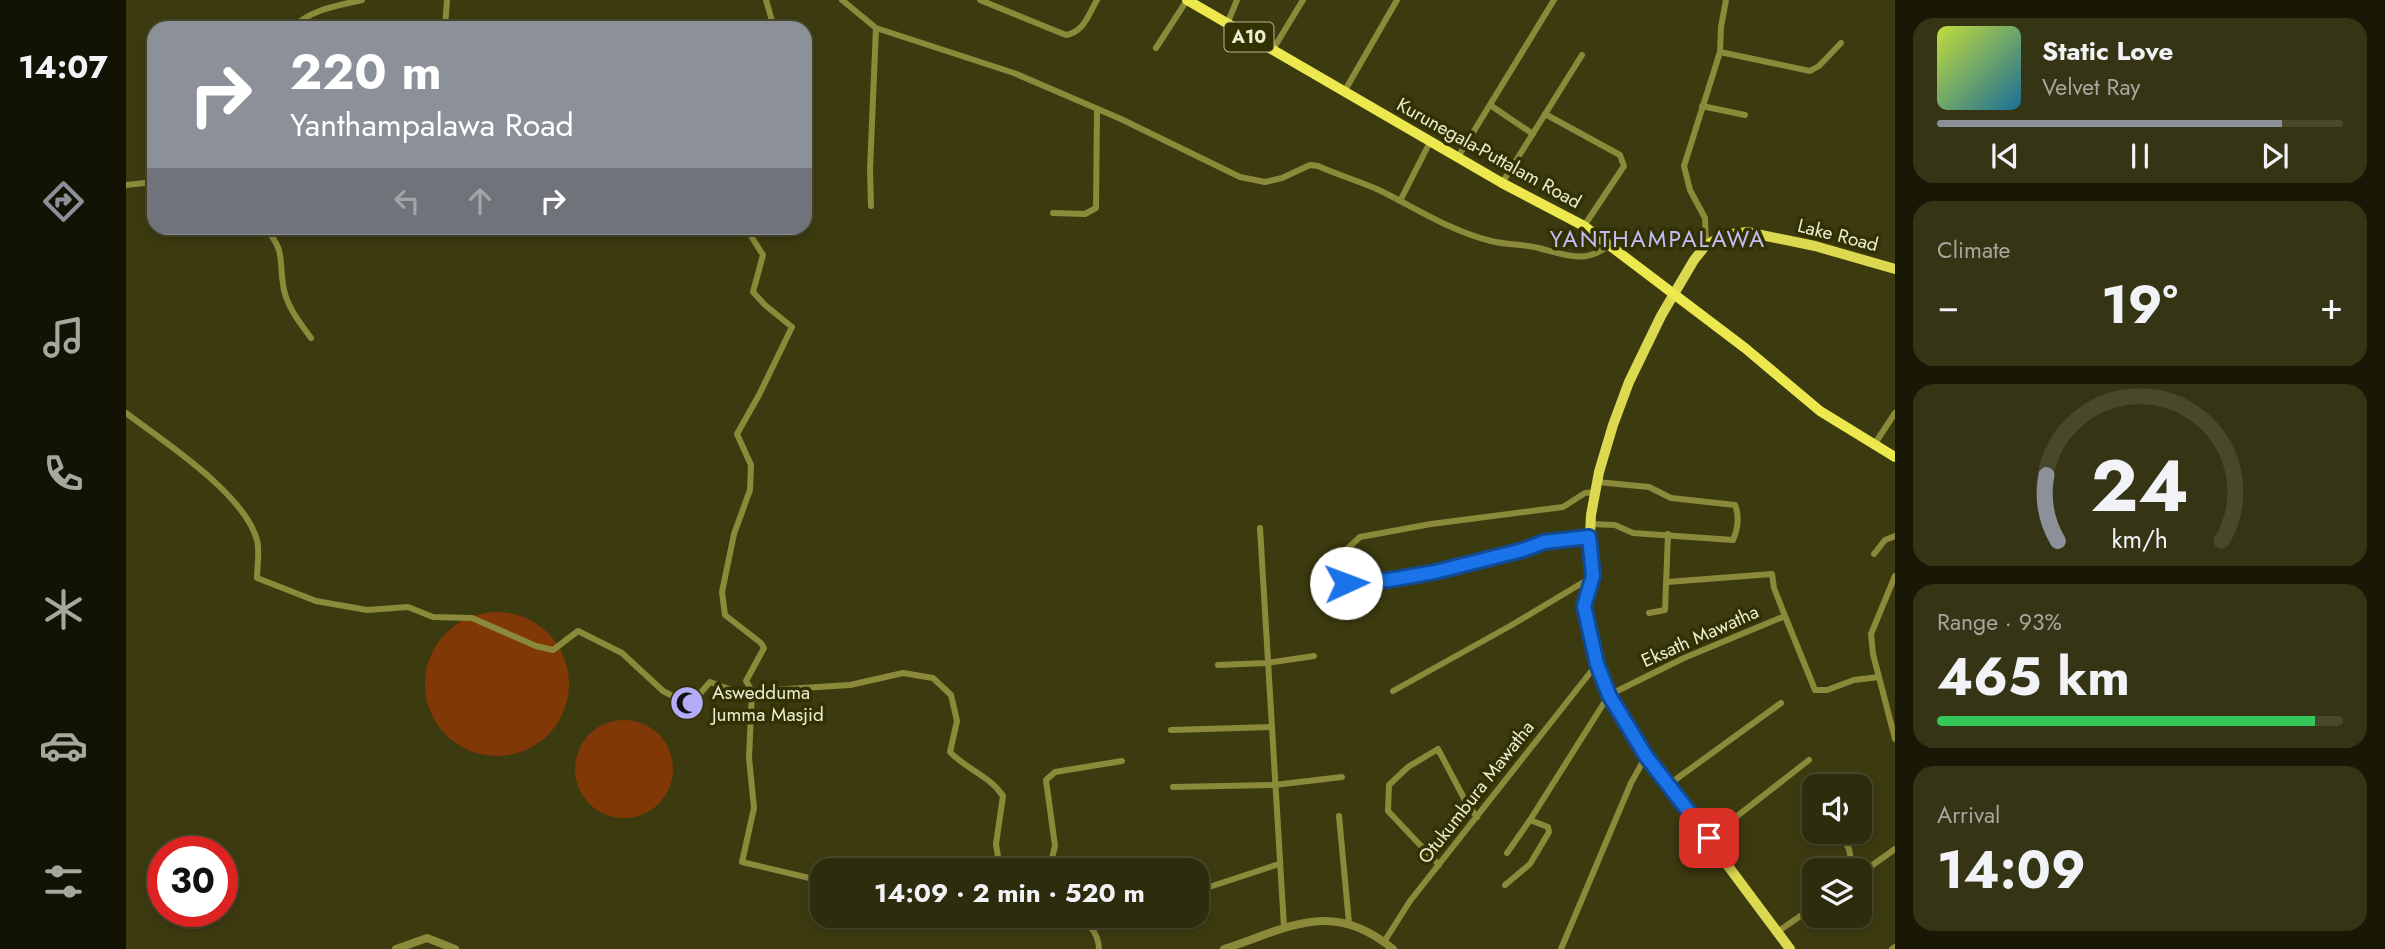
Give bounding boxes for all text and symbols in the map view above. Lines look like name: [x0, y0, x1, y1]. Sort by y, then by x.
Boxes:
road number: A10: [1224, 22, 1274, 52]
text: Static Love: [2042, 32, 2174, 70]
text: 220 m: [290, 37, 442, 107]
text: 14:07: [18, 44, 108, 90]
icon: right: [175, 49, 266, 140]
text: Velvet Ray: [2042, 70, 2140, 104]
street label: Kurunegala-Puttalam Road: [1392, 91, 1586, 215]
text: Yanthampalawa Road: [290, 102, 574, 148]
icon: previous: [1986, 137, 2024, 175]
icon: pause: [2121, 137, 2159, 175]
icon: next: [2256, 137, 2294, 175]
icon: directions: [39, 177, 88, 226]
icon: left: [388, 182, 426, 220]
icon: ahead: [461, 182, 499, 220]
icon: right: [534, 182, 572, 220]
street label: Lake Road: [1795, 212, 1881, 258]
district label: YANTHAMPALAWA: [1550, 222, 1766, 256]
text: Climate: [1937, 233, 2010, 267]
text: 19°: [2101, 267, 2178, 343]
text: −: [1937, 278, 1959, 333]
text: +: [2320, 278, 2343, 333]
icon: music: [39, 313, 88, 362]
text: 24: [2091, 433, 2189, 538]
icon: phone: [39, 449, 88, 498]
text: km/h: [2112, 520, 2168, 556]
position arrow: [1309, 546, 1383, 620]
icon: climate: [39, 585, 88, 634]
street label: Eksath Mawatha: [1637, 598, 1763, 674]
text: Range · 93%: [1937, 605, 2062, 639]
text: 465 km: [1937, 639, 2130, 715]
place label: Aswedduma Jumma Masjid: [709, 679, 824, 728]
mosque icon: Aswedduma Jumma Masjid: [668, 684, 706, 722]
street label: Otukumbura Mawatha: [1412, 715, 1540, 869]
icon: car: [39, 721, 88, 770]
map controls: [1802, 774, 1872, 928]
button: sound: [1802, 774, 1872, 844]
text: Arrival: [1937, 798, 2000, 832]
pin: [1679, 808, 1739, 868]
icon: arrive: [1690, 819, 1728, 857]
text: 14:09: [1937, 832, 2086, 908]
speed limit sign: 30: [147, 836, 238, 927]
icon: filters: [39, 857, 88, 906]
button: layers: [1802, 858, 1872, 928]
text: 14:09 · 2 min · 520 m: [874, 874, 1145, 912]

